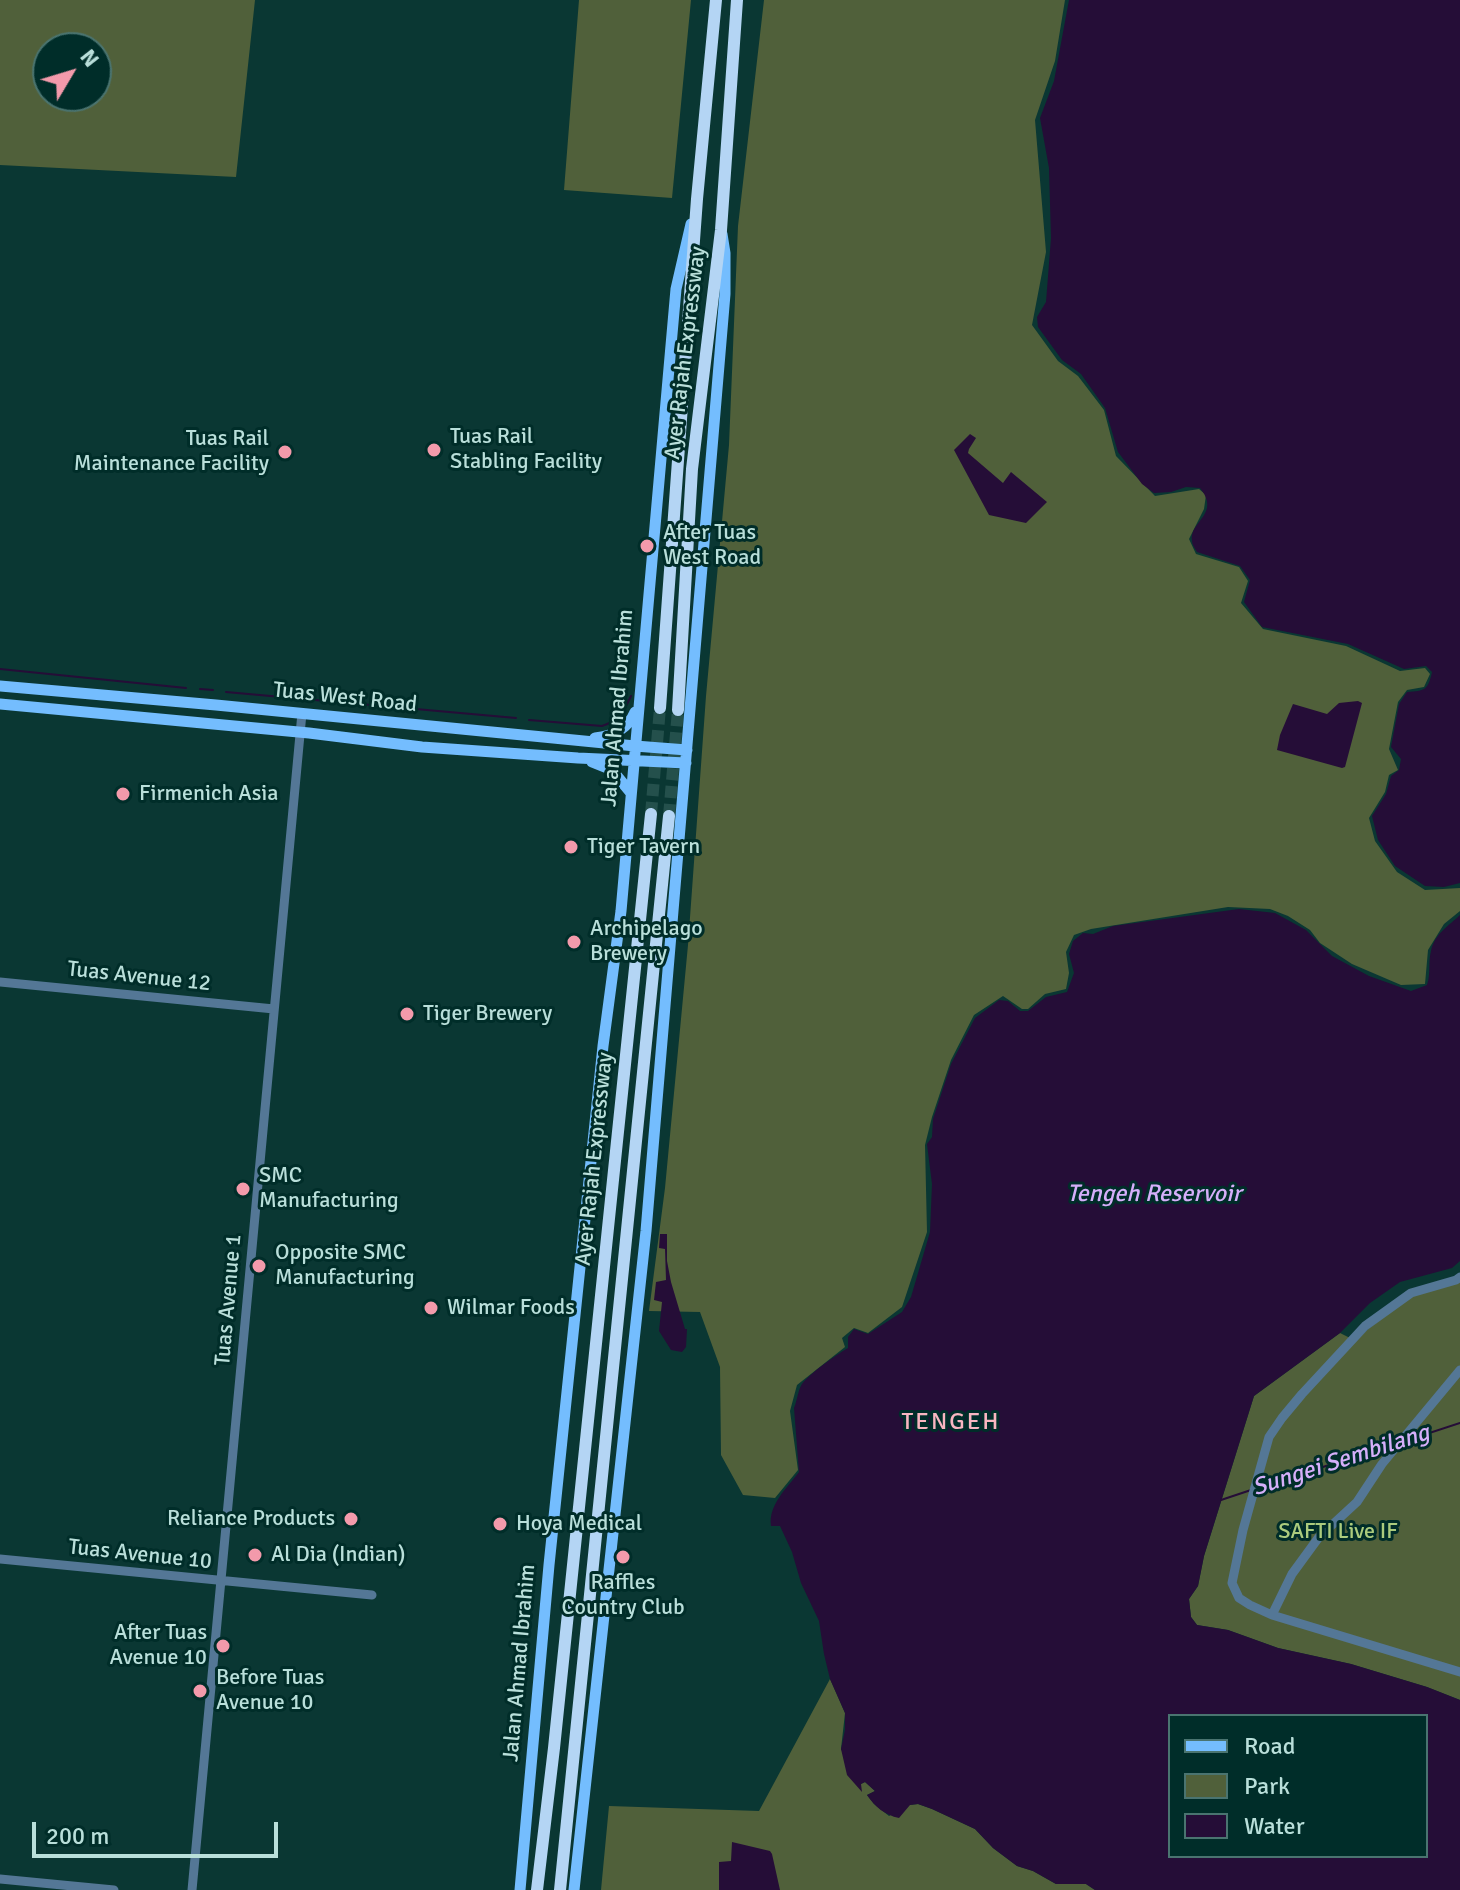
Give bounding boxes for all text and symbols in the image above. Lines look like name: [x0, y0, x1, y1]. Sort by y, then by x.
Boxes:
north arrow: [32, 32, 112, 112]
text: N: [74, 44, 105, 72]
street label: Ayer Rajah Expressway: [660, 245, 712, 461]
place label: Tuas Rail Stabling Facility: [450, 424, 602, 476]
place label: Tuas Rail Maintenance Facility: [74, 426, 269, 478]
marker: Tuas Rail Stabling Facility: [425, 441, 443, 459]
marker: Tuas Rail Maintenance Facility: [276, 443, 294, 461]
place label: After Tuas West Road: [663, 520, 761, 572]
marker: After Tuas West Road: [638, 537, 656, 555]
street label: Jalan Ahmad Ibrahim: [596, 608, 640, 808]
street label: Tuas West Road: [272, 677, 418, 719]
place label: Firmenich Asia: [139, 781, 278, 807]
marker: Firmenich Asia: [114, 785, 132, 803]
place label: Tiger Tavern: [587, 834, 700, 860]
marker: Tiger Tavern: [562, 838, 580, 856]
place label: Archipelago Brewery: [590, 916, 703, 968]
marker: Archipelago Brewery: [565, 933, 583, 951]
street label: Tuas Avenue 12: [66, 956, 212, 998]
place label: Tiger Brewery: [423, 1001, 552, 1027]
marker: Tiger Brewery: [398, 1005, 416, 1023]
street label: Ayer Rajah Expressway: [571, 1051, 619, 1267]
place label: SMC Manufacturing: [259, 1163, 399, 1214]
marker: SMC Manufacturing: [234, 1180, 252, 1198]
water label: Tengeh Reservoir: [1067, 1181, 1241, 1209]
street label: Tuas Avenue 1: [210, 1233, 248, 1367]
place label: Opposite SMC Manufacturing: [275, 1240, 415, 1292]
marker: Opposite SMC Manufacturing: [250, 1257, 268, 1275]
place label: Wilmar Foods: [447, 1295, 575, 1321]
marker: Wilmar Foods: [422, 1299, 440, 1317]
district label: TENGEH: [902, 1409, 1000, 1437]
water label: Sungei Sembilang: [1249, 1419, 1433, 1503]
place label: Reliance Products: [167, 1506, 335, 1532]
marker: Reliance Products: [342, 1510, 360, 1528]
place label: Hoya Medical: [516, 1511, 642, 1537]
marker: Hoya Medical: [491, 1515, 509, 1533]
park label: SAFTI Live IF: [1278, 1519, 1398, 1545]
street label: Tuas Avenue 10: [67, 1534, 213, 1576]
place label: Al Dia (Indian): [271, 1542, 405, 1568]
marker: Al Dia (Indian): [246, 1546, 264, 1564]
marker: Raffles Country Club: [614, 1548, 632, 1566]
street label: Jalan Ahmad Ibrahim: [498, 1563, 542, 1763]
place label: Raffles Country Club: [561, 1570, 685, 1622]
place label: After Tuas Avenue 10: [110, 1620, 207, 1672]
marker: After Tuas Avenue 10: [214, 1637, 232, 1655]
place label: Before Tuas Avenue 10: [216, 1665, 324, 1716]
marker: Before Tuas Avenue 10: [191, 1682, 209, 1700]
legend: [1168, 1714, 1428, 1858]
text: Road: [1244, 1731, 1295, 1761]
text: Park: [1244, 1771, 1290, 1801]
scale bar: [36, 1806, 282, 1856]
text: Water: [1244, 1811, 1304, 1841]
text: 200 m: [46, 1821, 109, 1851]

